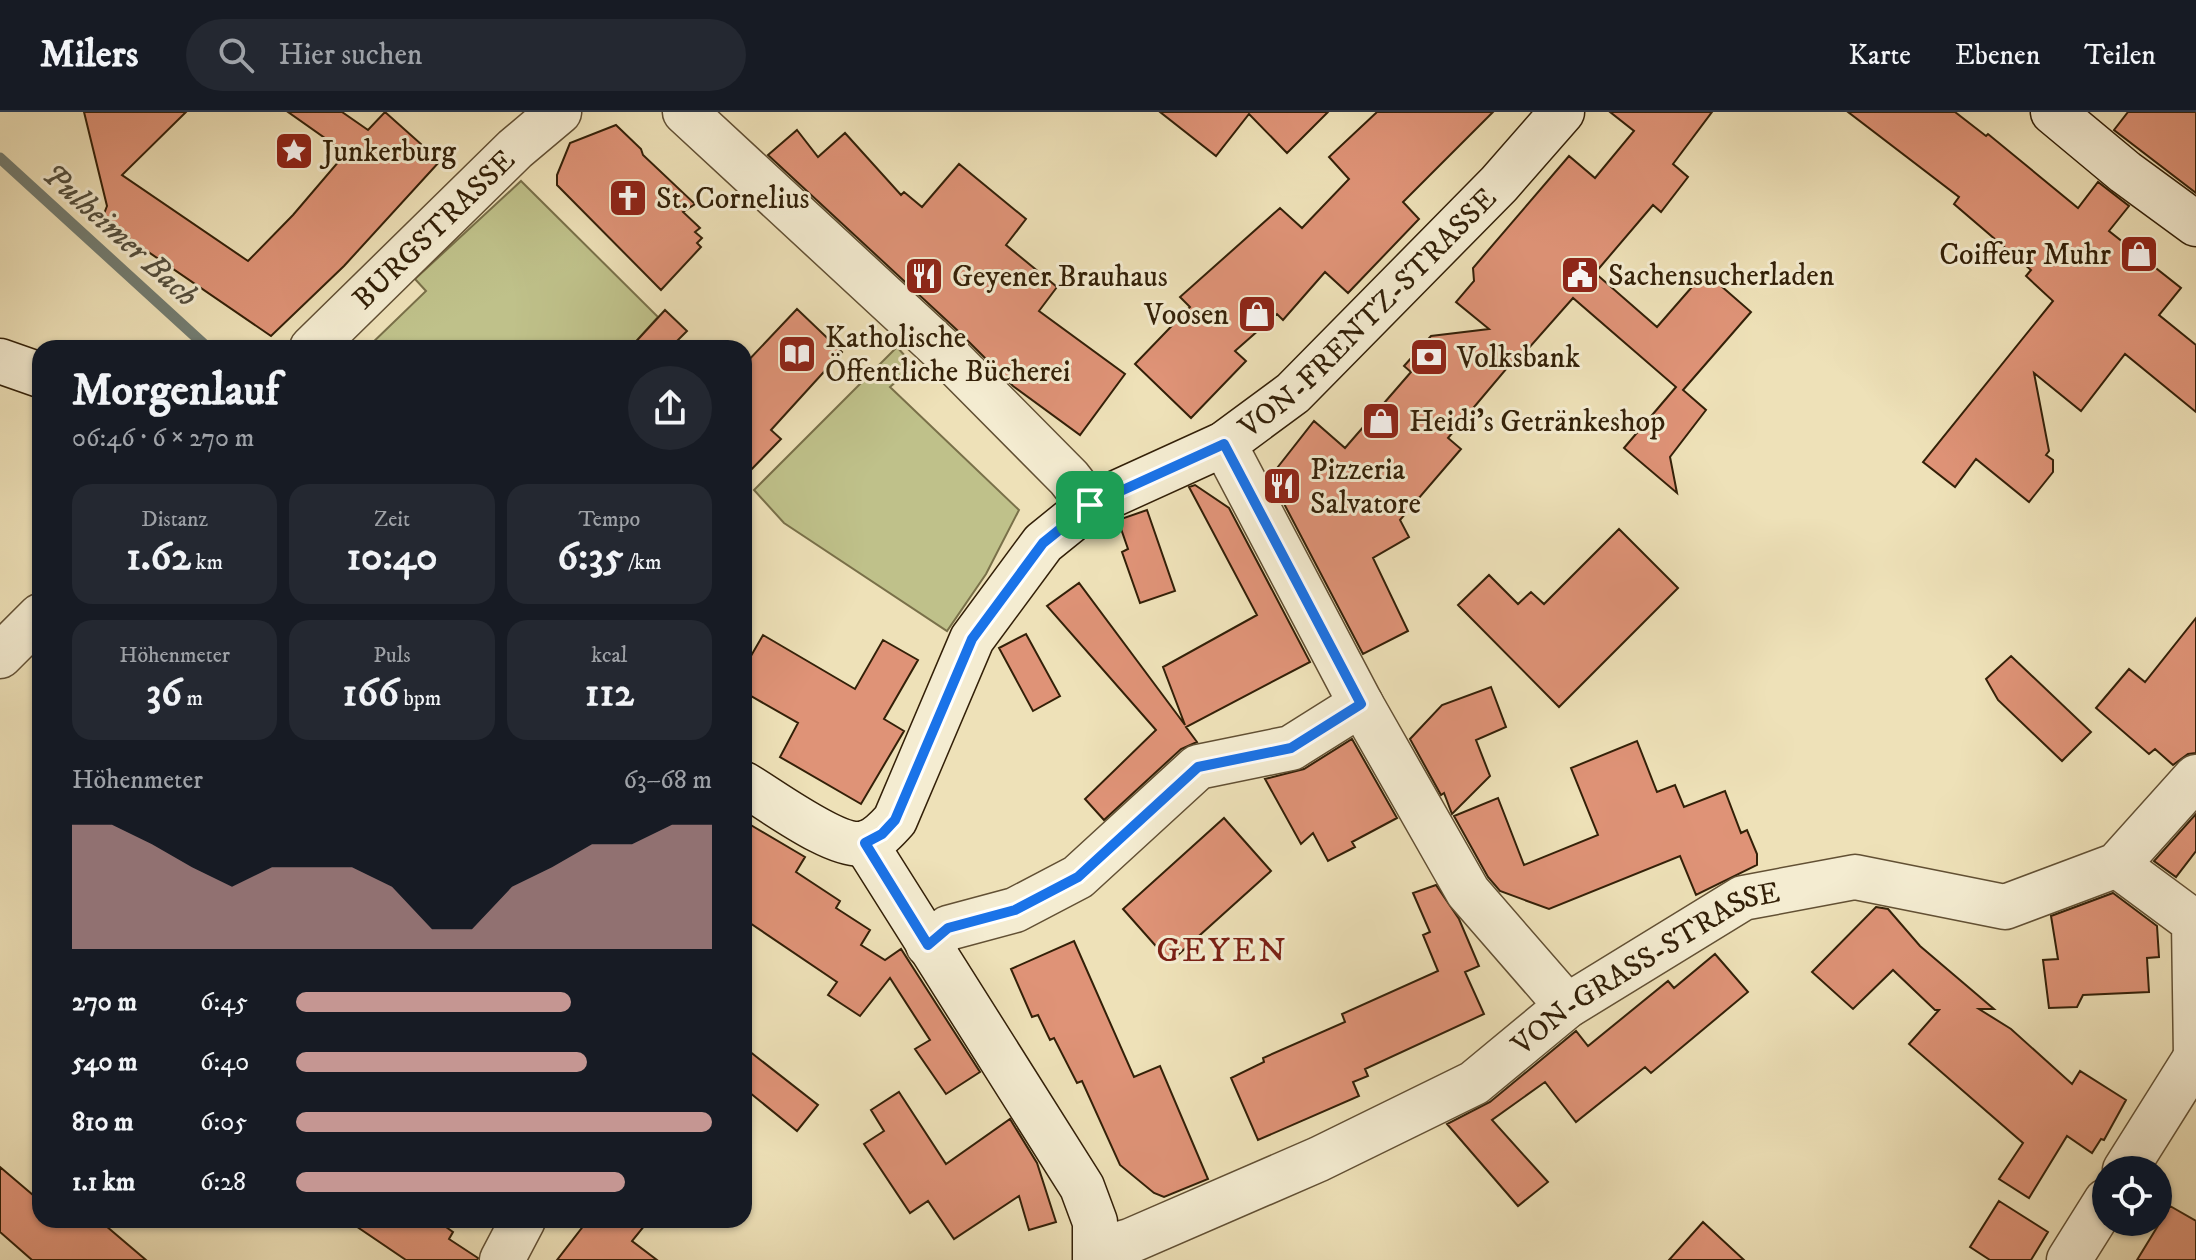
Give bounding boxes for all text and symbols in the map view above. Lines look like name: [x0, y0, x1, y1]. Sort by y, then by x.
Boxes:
search box: [186, 19, 746, 91]
text: Milers: [40, 31, 138, 79]
icon: search: [214, 33, 258, 77]
text: Hier suchen: [278, 37, 423, 74]
text: Karte: [1848, 38, 1911, 73]
text: Ebenen: [1955, 38, 2040, 73]
text: Teilen: [2084, 38, 2156, 73]
place icon: Junkerburg: [273, 130, 315, 172]
place label: Junkerburg: [319, 134, 456, 171]
street label: BURGSTRASSE: [345, 142, 523, 318]
water label: Pulheimer Bach: [33, 155, 206, 316]
church icon: St. Cornelius: [607, 177, 649, 219]
street label: VON-FRENTZ-STRASSE: [1231, 180, 1505, 447]
place label: St. Cornelius: [656, 181, 810, 218]
shop icon: Coiffeur Muhr: [2118, 233, 2160, 275]
place label: Coiffeur Muhr: [1939, 237, 2111, 274]
public building icon: Sachensucherladen: [1559, 254, 1601, 296]
restaurant icon: Geyener Brauhaus: [903, 255, 945, 297]
place label: Sachensucherladen: [1608, 258, 1835, 295]
place label: Geyener Brauhaus: [952, 259, 1168, 296]
shop icon: Voosen: [1236, 293, 1278, 335]
place label: Voosen: [1143, 297, 1229, 334]
place label: Katholische Öffentliche Bücherei: [825, 320, 1070, 391]
library icon: Katholische Öffentliche Bücherei: [776, 333, 818, 375]
bank icon: Volksbank: [1408, 336, 1450, 378]
place label: Volksbank: [1456, 340, 1580, 377]
text: Morgenlauf: [72, 364, 279, 419]
button: share: [628, 366, 712, 450]
shop icon: Heidi's Getränkeshop: [1360, 400, 1402, 442]
place label: Heidi's Getränkeshop: [1409, 404, 1665, 441]
text: 06:46 · 6 × 270 m: [72, 422, 254, 455]
place label: Pizzeria Salvatore: [1310, 452, 1421, 523]
restaurant icon: Pizzeria Salvatore: [1261, 465, 1303, 507]
pin: [1056, 471, 1124, 539]
icon: arrive: [1068, 483, 1112, 527]
text: Distanz: [141, 506, 208, 533]
text: Zeit: [374, 506, 410, 533]
text: Tempo: [578, 506, 640, 533]
text: 1.62: [126, 533, 191, 583]
text: 10:40: [346, 533, 438, 583]
text: 6:35: [557, 533, 623, 583]
text: km: [191, 549, 223, 576]
text: /km: [623, 549, 661, 576]
text: Höhenmeter: [119, 642, 230, 669]
text: Puls: [373, 642, 411, 669]
text: kcal: [591, 642, 627, 669]
text: 36: [146, 669, 182, 719]
text: 166: [343, 669, 399, 719]
text: 112: [585, 669, 634, 719]
text: m: [182, 685, 203, 712]
text: bpm: [399, 685, 441, 712]
text: Höhenmeter: [72, 764, 203, 797]
text: 63–68 m: [623, 764, 712, 797]
street label: VON-GRASS-STRASSE: [1504, 874, 1783, 1065]
district label: GEYEN: [1156, 930, 1288, 972]
text: 270 m: [72, 986, 137, 1019]
text: 6:45: [200, 986, 248, 1019]
text: 540 m: [72, 1046, 138, 1079]
text: 6:40: [200, 1046, 249, 1079]
text: 810 m: [72, 1106, 134, 1139]
text: 6:05: [200, 1106, 247, 1139]
map controls: [2092, 1156, 2172, 1236]
button: locate: [2092, 1156, 2172, 1236]
text: 1.1 km: [72, 1166, 135, 1199]
text: 6:28: [200, 1166, 246, 1199]

